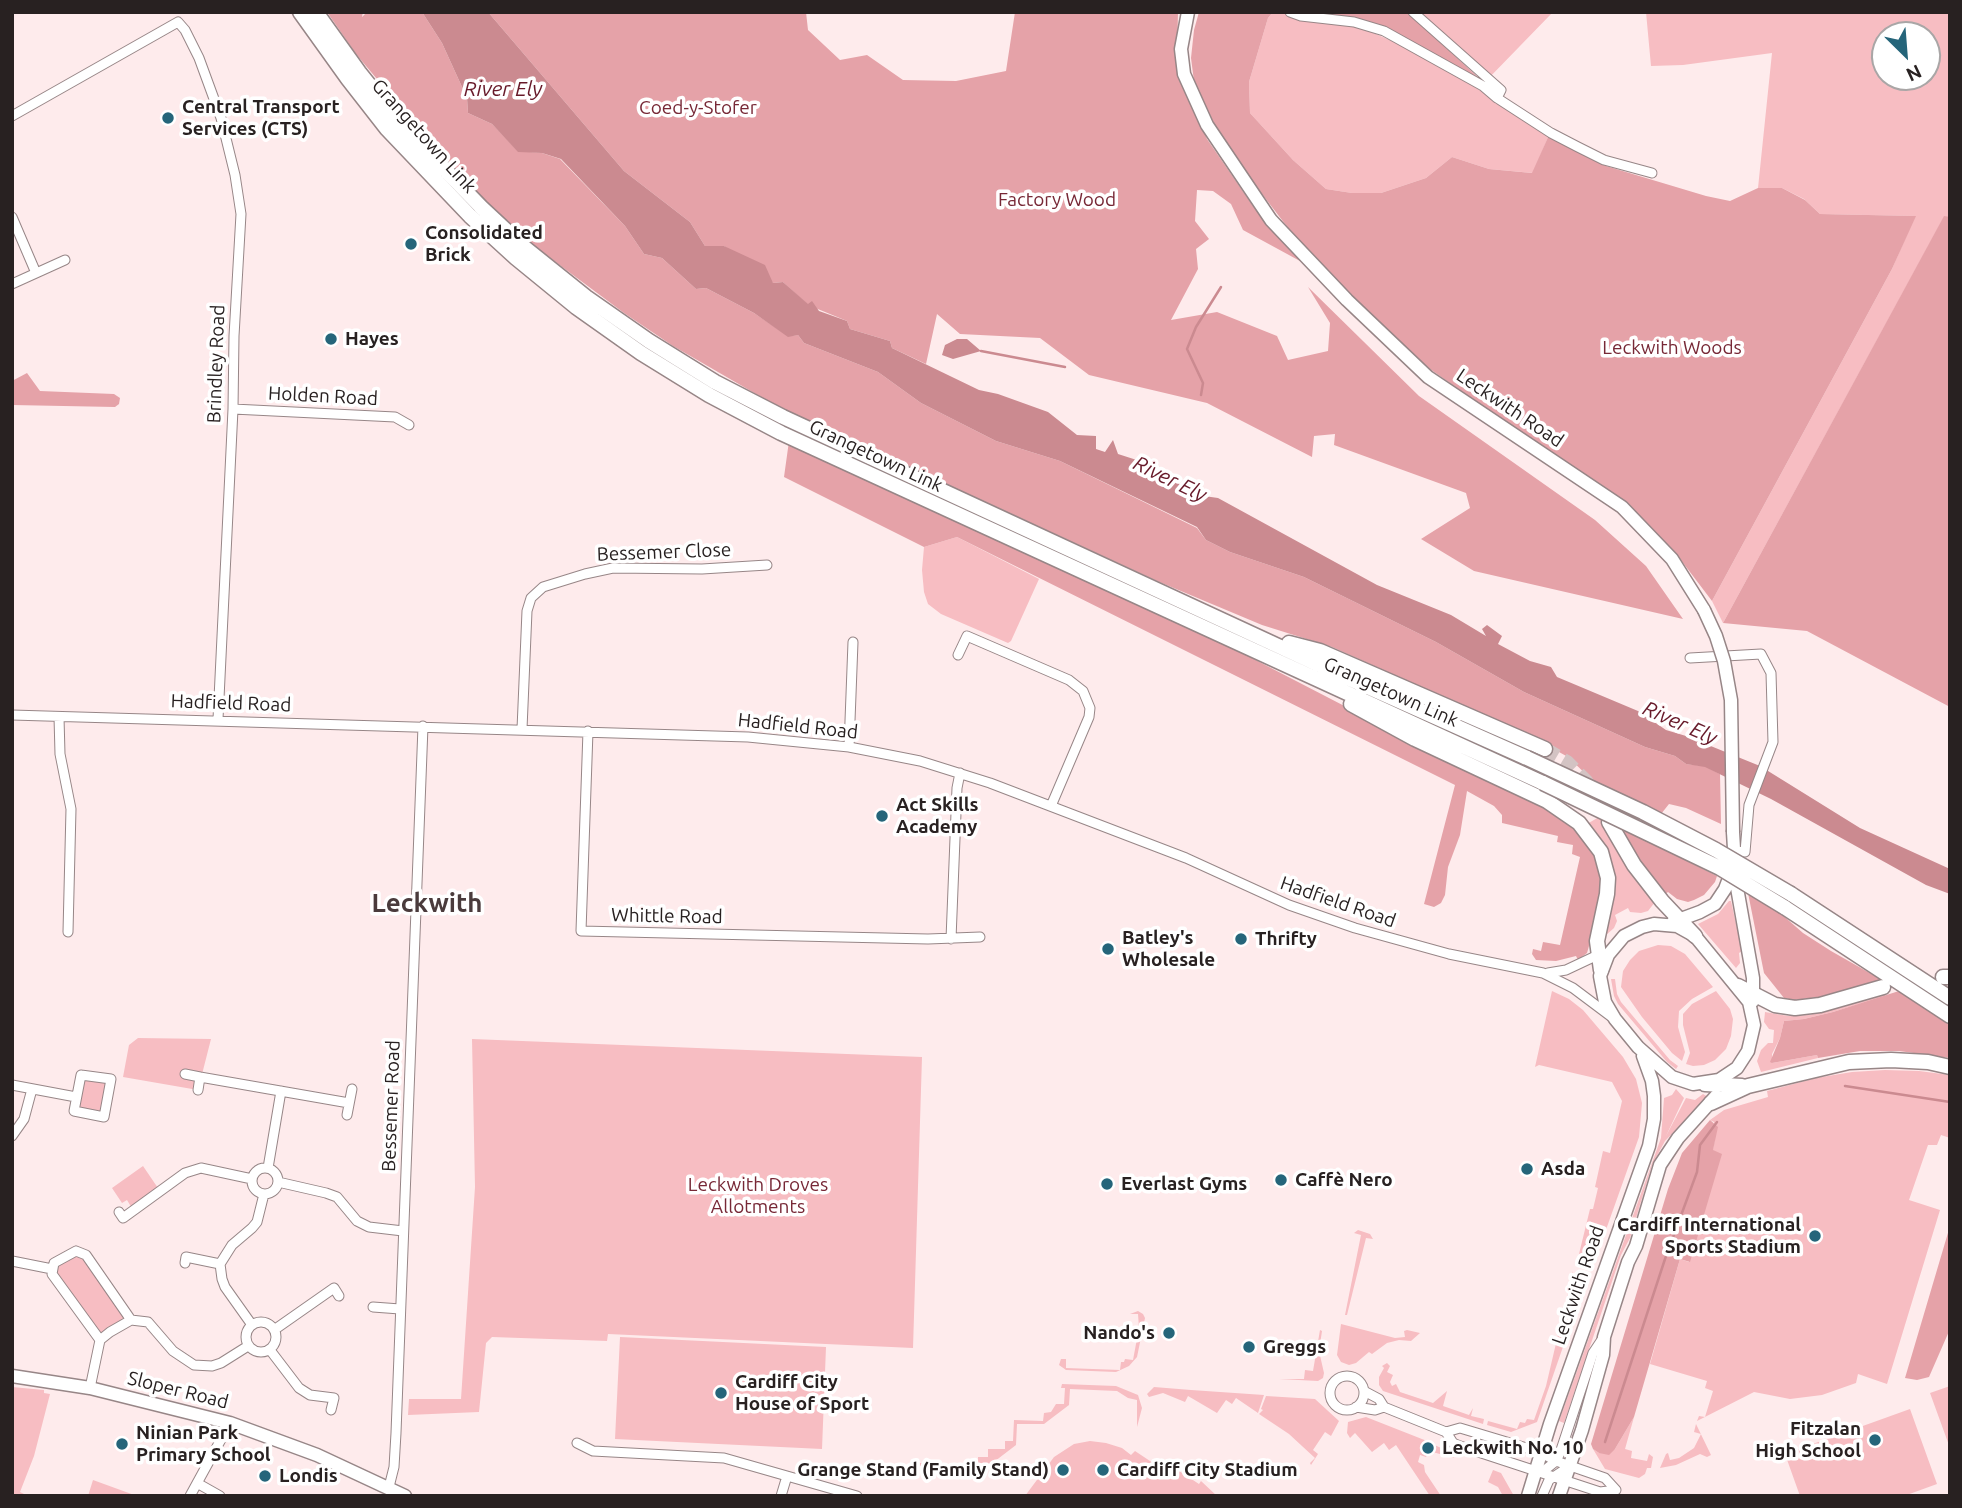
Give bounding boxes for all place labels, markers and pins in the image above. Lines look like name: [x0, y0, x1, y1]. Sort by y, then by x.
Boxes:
place label: Central Transport Services (CTS): [182, 96, 340, 140]
marker: Central Transport Services (CTS): [160, 110, 176, 126]
place label: Consolidated Brick: [425, 222, 543, 266]
marker: Consolidated Brick: [403, 236, 419, 252]
place label: Hayes: [345, 328, 399, 350]
marker: Hayes: [323, 331, 339, 347]
place label: Act Skills Academy: [896, 794, 978, 838]
marker: Act Skills Academy: [874, 808, 890, 824]
place label: Batley's Wholesale: [1122, 927, 1215, 971]
place label: Thrifty: [1255, 928, 1317, 950]
marker: Thrifty: [1233, 931, 1249, 947]
marker: Batley's Wholesale: [1100, 941, 1116, 957]
place label: Asda: [1541, 1158, 1585, 1180]
marker: Asda: [1519, 1161, 1535, 1177]
place label: Caffè Nero: [1295, 1169, 1393, 1191]
marker: Caffè Nero: [1273, 1172, 1289, 1188]
place label: Everlast Gyms: [1121, 1173, 1247, 1195]
marker: Everlast Gyms: [1099, 1176, 1115, 1192]
place label: Cardiff International Sports Stadium: [1617, 1214, 1801, 1258]
marker: Cardiff International Sports Stadium: [1807, 1228, 1823, 1244]
place label: Nando's: [1083, 1322, 1155, 1344]
marker: Nando's: [1161, 1325, 1177, 1341]
place label: Greggs: [1263, 1336, 1326, 1358]
marker: Greggs: [1241, 1339, 1257, 1355]
place label: Cardiff City House of Sport: [735, 1371, 869, 1415]
marker: Cardiff City House of Sport: [713, 1385, 729, 1401]
place label: Fitzalan High School: [1755, 1418, 1861, 1462]
place label: Ninian Park Primary School: [136, 1422, 271, 1466]
marker: Fitzalan High School: [1867, 1432, 1883, 1448]
marker: Ninian Park Primary School: [114, 1436, 130, 1452]
place label: Leckwith No. 10: [1442, 1437, 1583, 1459]
marker: Leckwith No. 10: [1420, 1440, 1436, 1456]
place label: Grange Stand (Family Stand): [797, 1459, 1049, 1481]
place label: Cardiff City Stadium: [1117, 1459, 1298, 1481]
marker: Grange Stand (Family Stand): [1055, 1462, 1071, 1478]
marker: Cardiff City Stadium: [1095, 1462, 1111, 1478]
place label: Londis: [279, 1465, 338, 1487]
marker: Londis: [257, 1468, 273, 1484]

